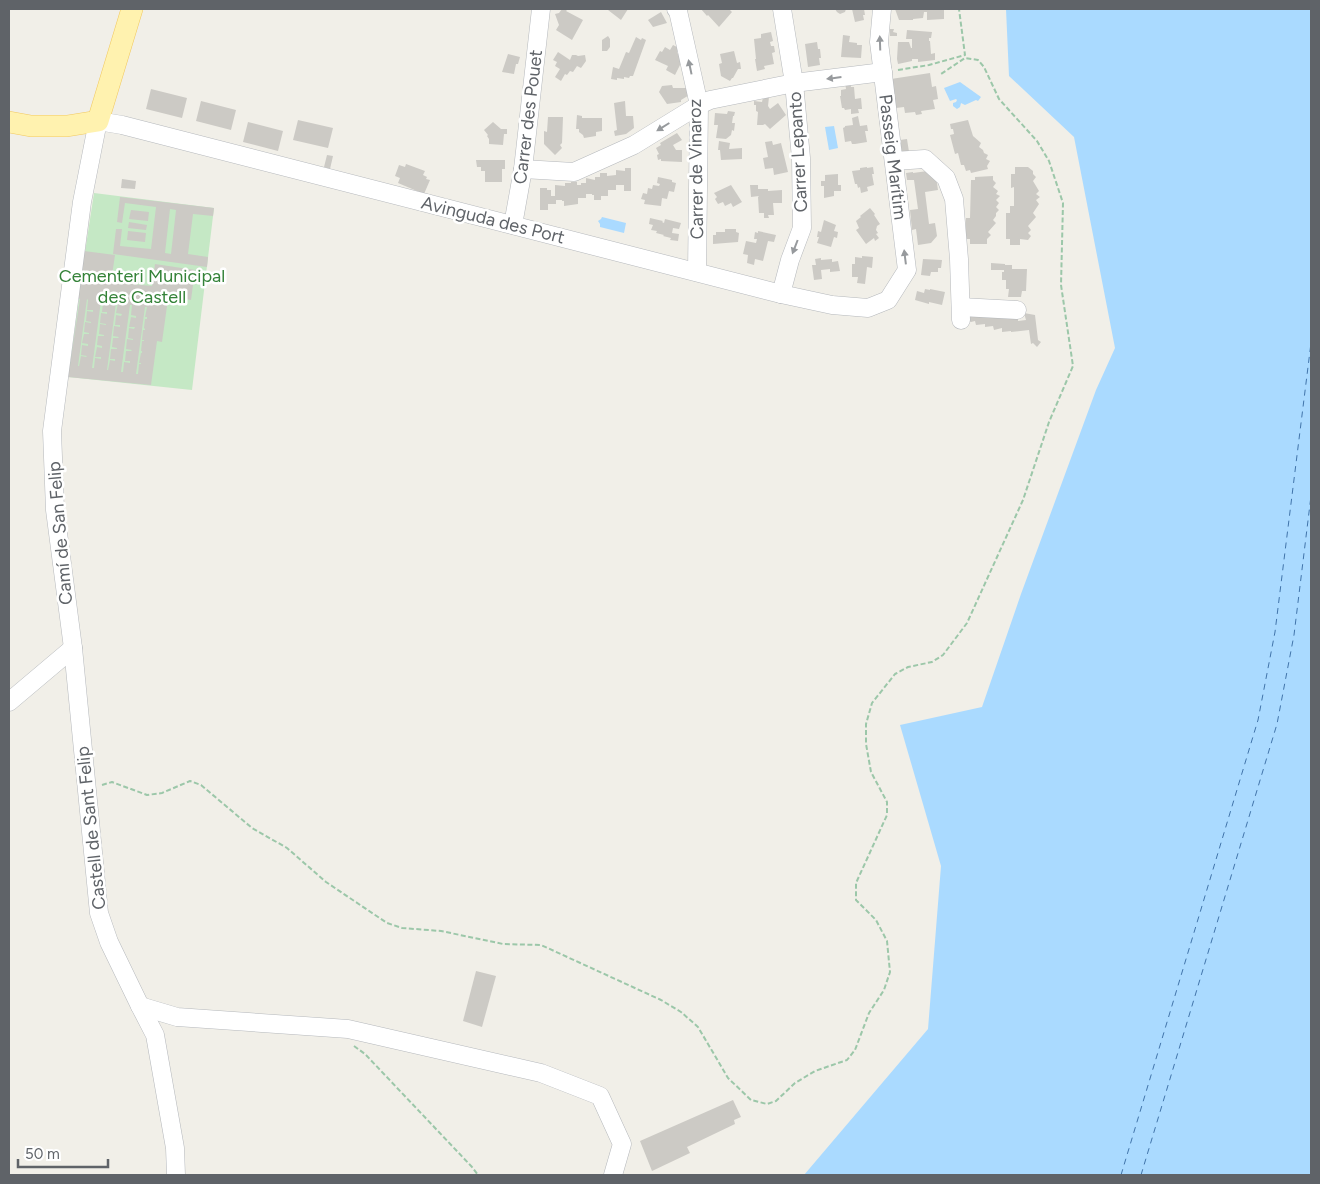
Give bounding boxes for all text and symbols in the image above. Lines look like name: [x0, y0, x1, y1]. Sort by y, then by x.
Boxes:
one-way arrow: [875, 35, 883, 51]
street label: Carrer des Pouet: [509, 48, 547, 185]
one-way arrow: [686, 58, 694, 74]
one-way arrow: [826, 74, 842, 82]
street label: Carrer Lepanto: [784, 91, 812, 213]
street label: Passeig Marítim: [874, 93, 912, 221]
street label: Carrer de Vinaroz: [684, 98, 708, 240]
one-way arrow: [657, 122, 670, 131]
street label: Avinguda des Port: [419, 192, 567, 249]
one-way arrow: [791, 240, 799, 255]
one-way arrow: [901, 248, 909, 264]
park label: Cementeri Municipal des Castell: [59, 265, 225, 308]
street label: Camí de San Felip: [43, 460, 77, 606]
street label: Castell de Sant Felip: [71, 745, 111, 911]
scale bar: [18, 1136, 108, 1168]
text: 50 m: [25, 1145, 60, 1163]

